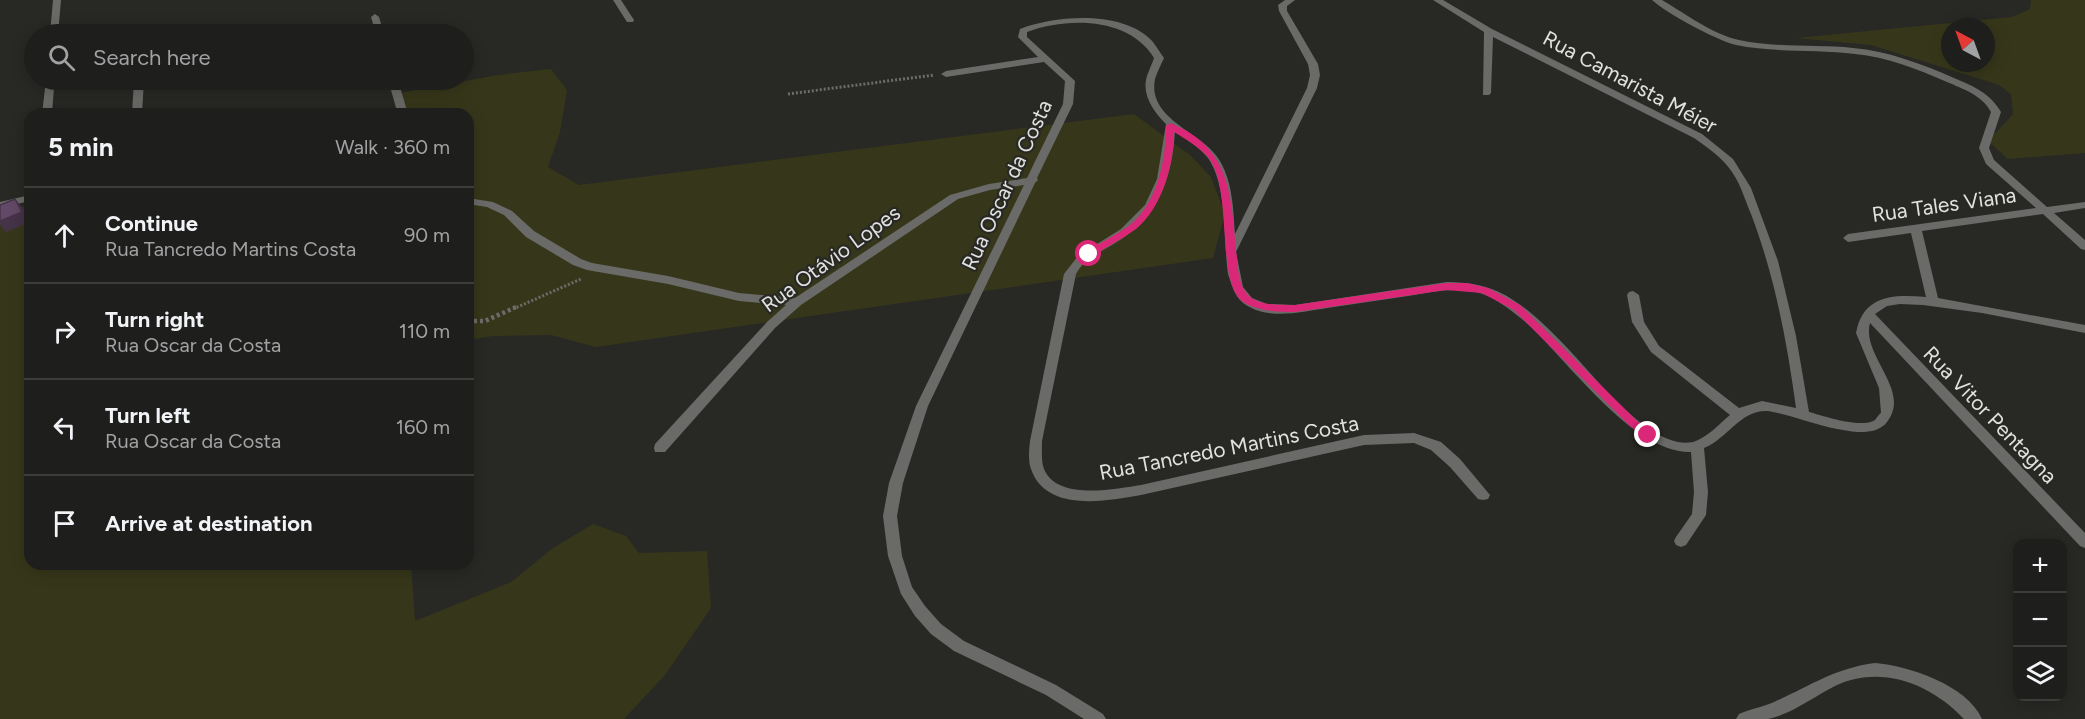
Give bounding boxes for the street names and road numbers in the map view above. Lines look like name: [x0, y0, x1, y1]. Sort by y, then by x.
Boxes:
street label: Rua Camarista Méier: [1539, 25, 1721, 138]
street label: Rua Oscar da Costa: [956, 96, 1057, 274]
street label: Rua Tales Viana: [1870, 182, 2018, 227]
street label: Rua Otávio Lopes: [756, 200, 905, 317]
street label: Rua Vitor Pentagna: [1918, 341, 2062, 488]
street label: Rua Tancredo Martins Costa: [1097, 410, 1361, 485]

